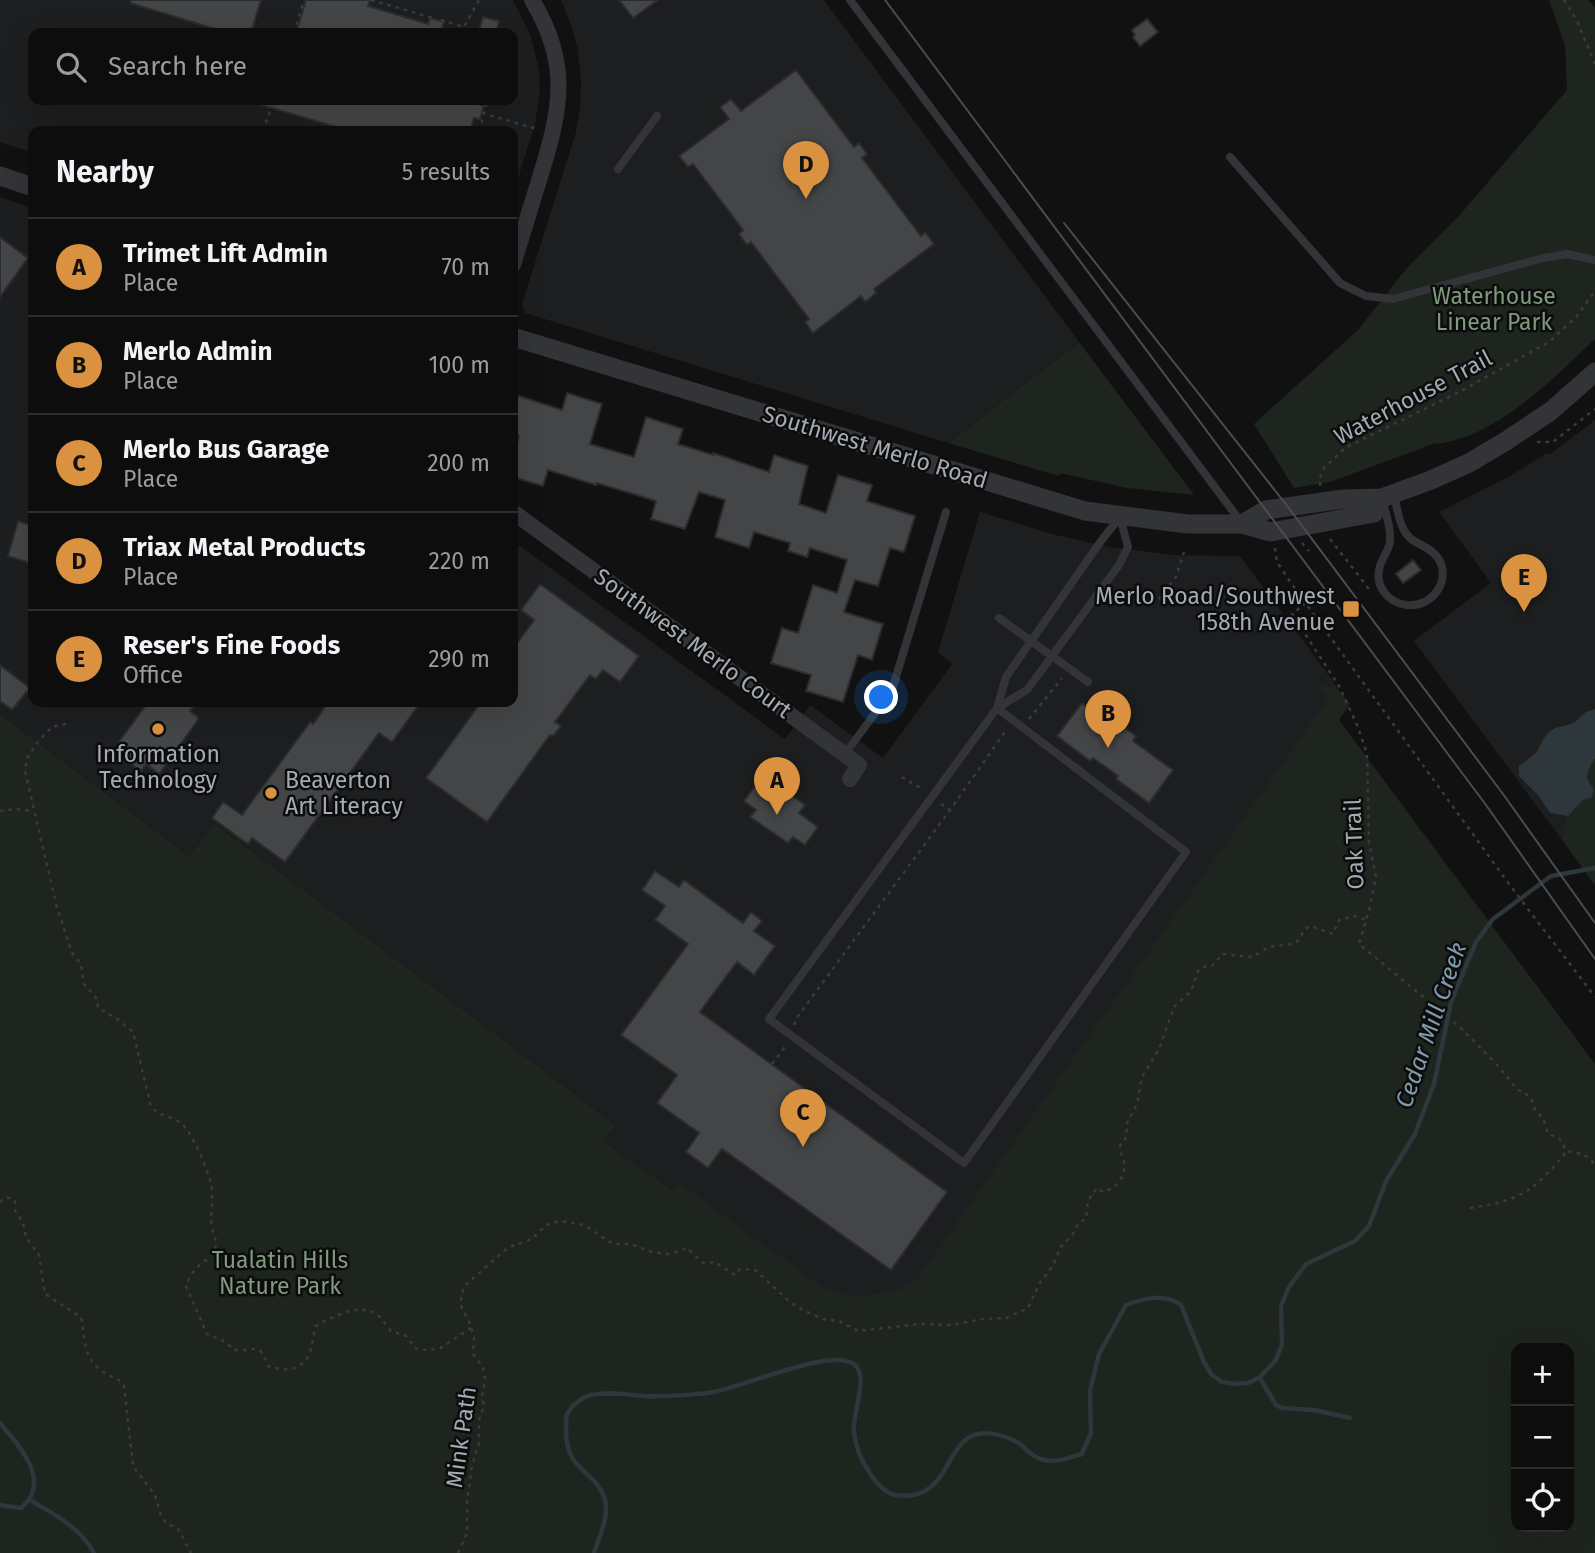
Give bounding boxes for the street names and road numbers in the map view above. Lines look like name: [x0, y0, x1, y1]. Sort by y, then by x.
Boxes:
street label: Waterhouse Trail: [1329, 343, 1497, 450]
street label: Southwest Merlo Road: [759, 399, 991, 495]
street label: Southwest Merlo Court: [589, 562, 798, 724]
street label: Oak Trail: [1338, 798, 1370, 890]
street label: Mink Path: [440, 1384, 482, 1490]

